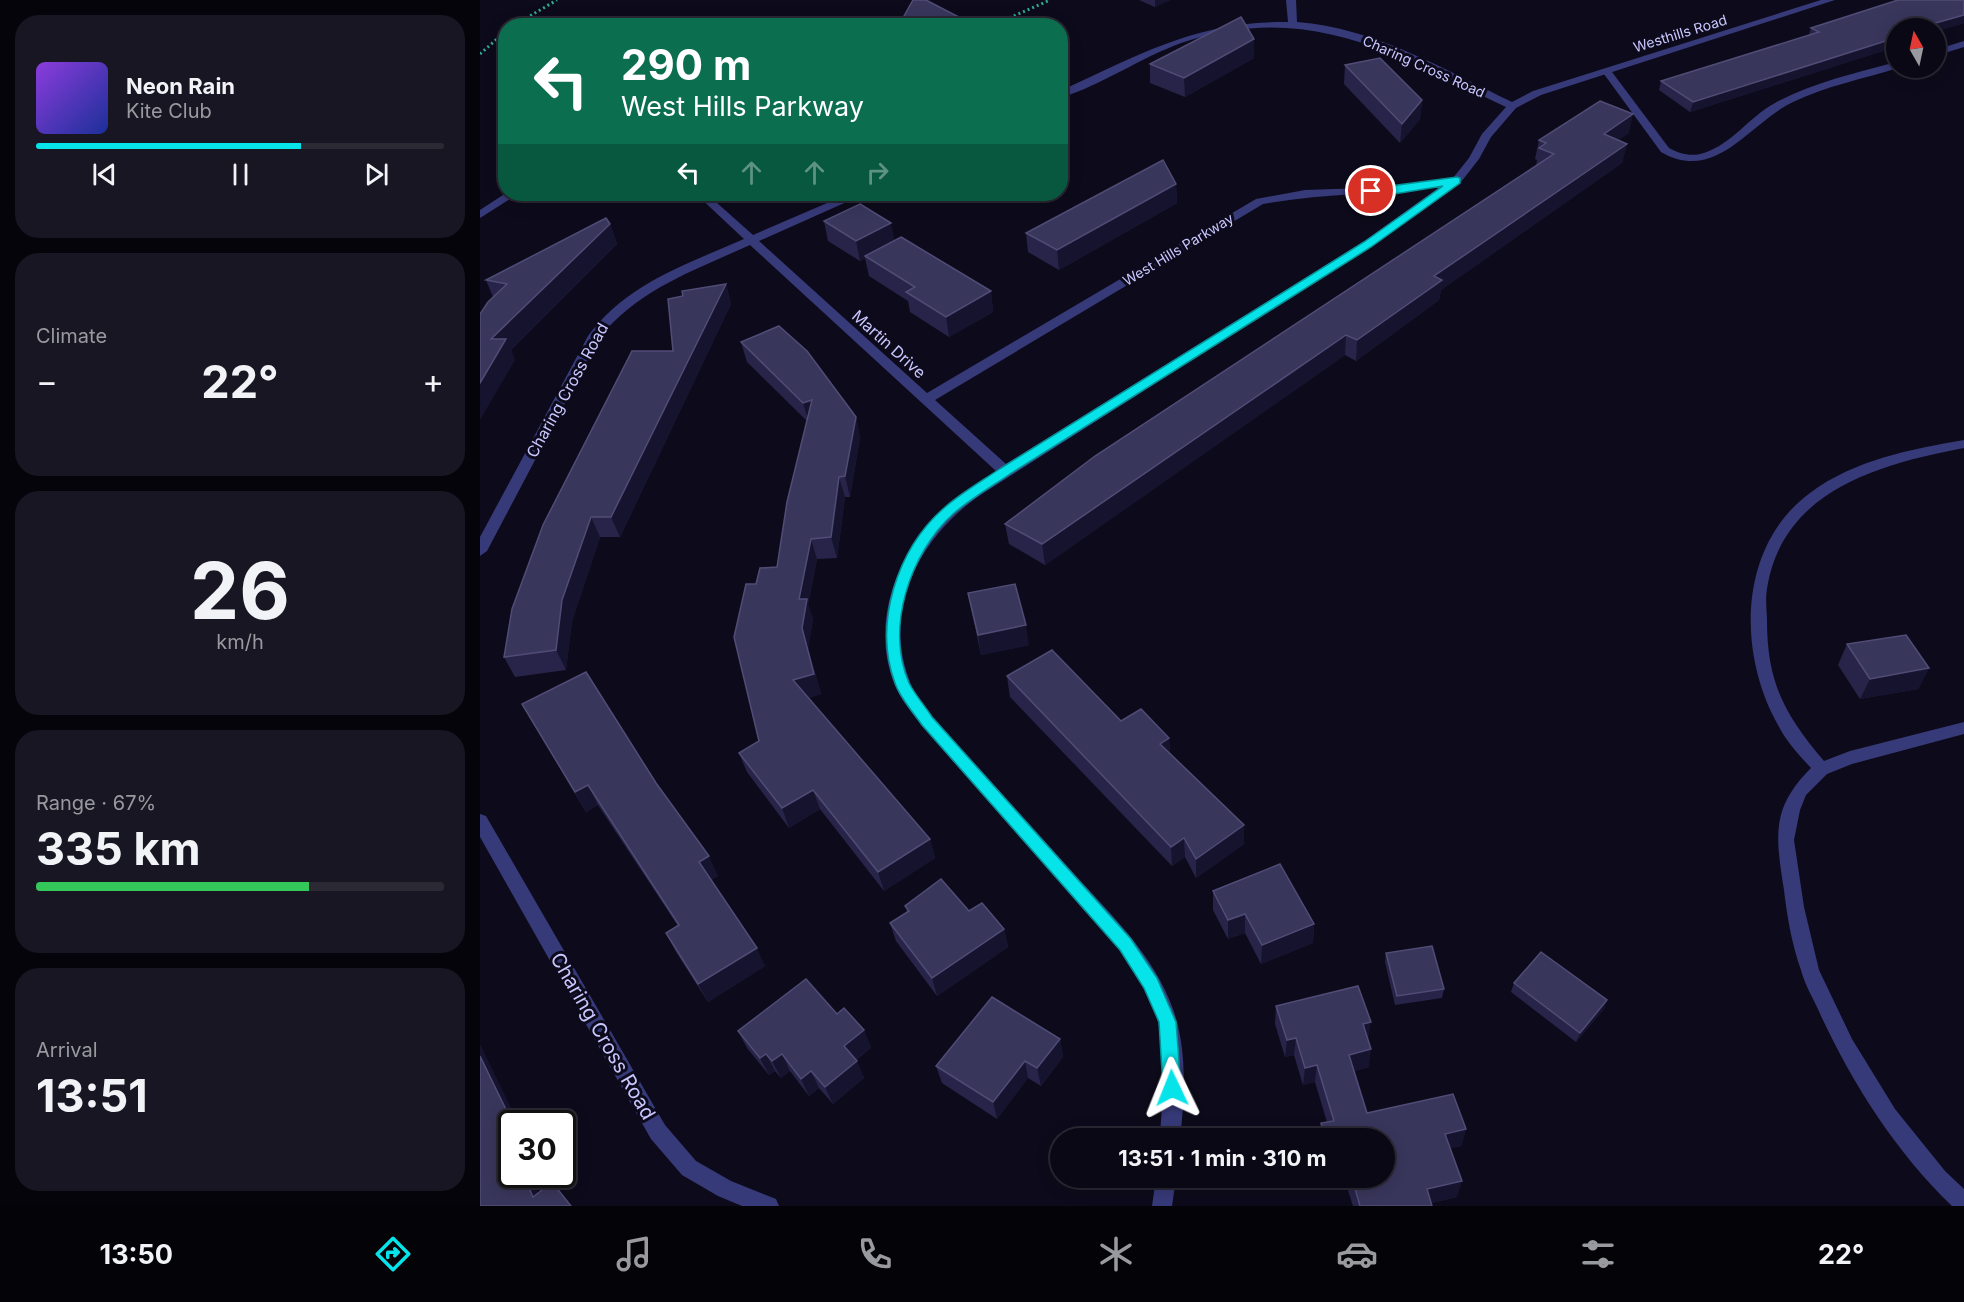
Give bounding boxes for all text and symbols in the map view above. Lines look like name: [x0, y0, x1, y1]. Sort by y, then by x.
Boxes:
street label: Westhills Road: [1631, 11, 1729, 55]
north arrow: [1886, 18, 1946, 78]
map controls: [1886, 18, 1946, 78]
street label: Charing Cross Road: [1360, 31, 1488, 101]
text: 290 m: [621, 39, 751, 90]
icon: left: [522, 42, 600, 120]
text: Neon Rain: [126, 73, 235, 99]
text: West Hills Parkway: [621, 90, 864, 123]
text: Kite Club: [126, 99, 212, 123]
icon: left: [672, 156, 705, 189]
icon: ahead: [735, 156, 768, 189]
icon: ahead: [798, 156, 831, 189]
icon: right: [861, 156, 894, 189]
icon: previous: [88, 158, 121, 191]
icon: pause: [224, 158, 257, 191]
icon: next: [360, 158, 393, 191]
pin: [1345, 165, 1396, 216]
icon: arrive: [1354, 174, 1387, 207]
street label: West Hills Parkway: [1120, 209, 1236, 289]
street label: Martin Drive: [848, 306, 930, 382]
street label: Charing Cross Road: [522, 319, 612, 461]
text: Climate: [36, 324, 107, 348]
text: 22°: [201, 354, 279, 409]
text: −: [36, 361, 58, 401]
text: +: [422, 361, 444, 401]
text: 26: [190, 543, 290, 638]
text: km/h: [216, 630, 264, 654]
text: Range · 67%: [36, 791, 156, 815]
text: 335 km: [36, 821, 201, 876]
street label: Charing Cross Road: [545, 948, 661, 1124]
text: Arrival: [36, 1038, 98, 1062]
position arrow: [1140, 1056, 1204, 1120]
text: 13:51: [36, 1068, 148, 1123]
speed limit sign: 30: [498, 1110, 576, 1188]
text: 13:51 · 1 min · 310 m: [1118, 1145, 1327, 1171]
icon: directions: [372, 1233, 414, 1275]
icon: music: [613, 1233, 655, 1275]
icon: phone: [854, 1233, 896, 1275]
icon: climate: [1095, 1233, 1137, 1275]
icon: car: [1336, 1233, 1378, 1275]
icon: filters: [1577, 1233, 1619, 1275]
text: 13:50: [100, 1238, 173, 1271]
text: 22°: [1818, 1238, 1864, 1271]

